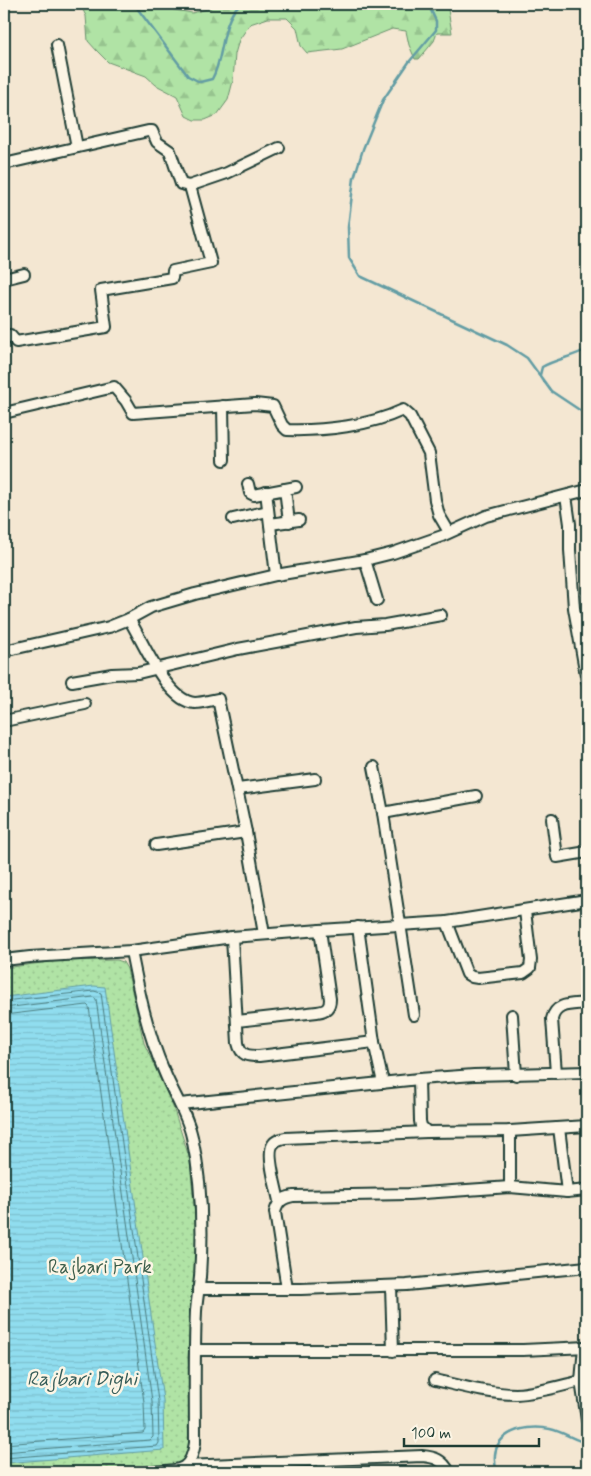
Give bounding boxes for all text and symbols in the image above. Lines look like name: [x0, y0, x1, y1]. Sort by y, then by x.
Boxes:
park label: Rajbari Park: [48, 1255, 152, 1281]
water label: Rajbari Dighi: [27, 1366, 139, 1395]
scale bar: [404, 1416, 538, 1448]
text: 100 m: [411, 1424, 451, 1444]

